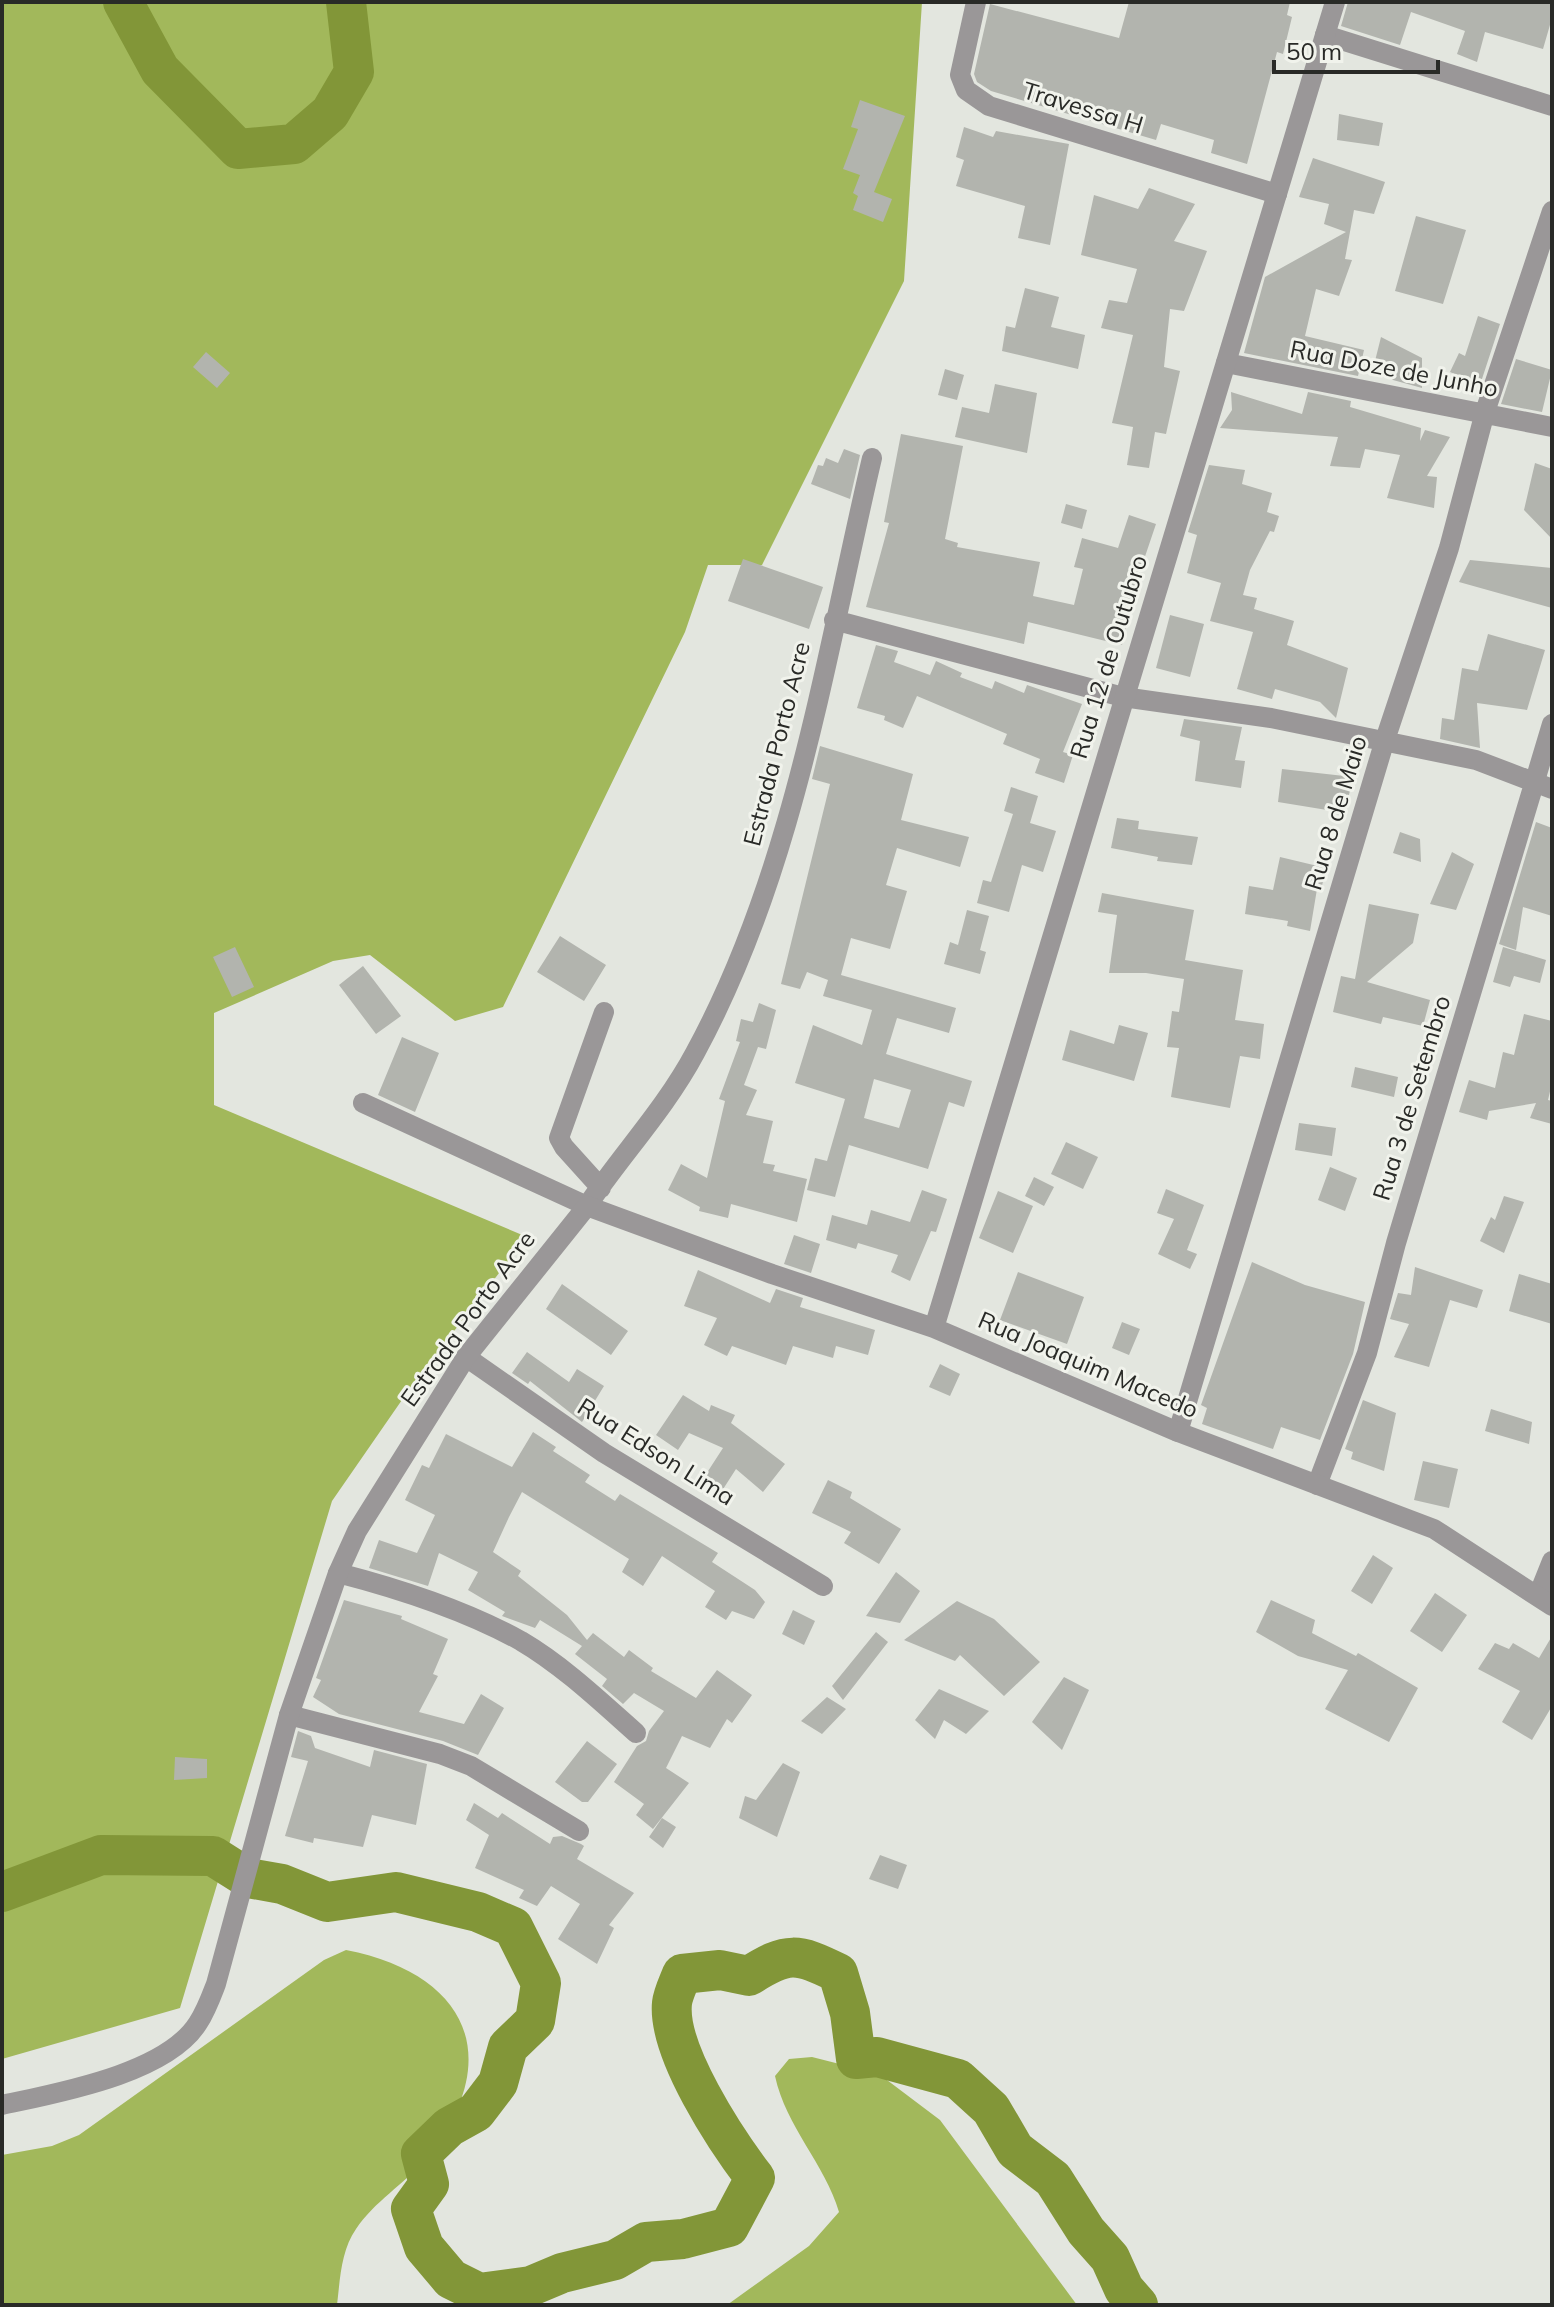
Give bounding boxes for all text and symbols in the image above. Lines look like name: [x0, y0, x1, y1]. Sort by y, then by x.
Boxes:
scale bar: [1274, 24, 1438, 74]
text: 50 m: [1286, 36, 1342, 66]
street label: Travessa H: [1020, 75, 1147, 140]
street label: Rua Doze de Junho: [1288, 333, 1501, 403]
street label: Rua 12 de Outubro: [1063, 551, 1153, 762]
street label: Estrada Porto Acre: [736, 638, 816, 849]
street label: Rua 8 de Maio: [1297, 732, 1373, 894]
street label: Rua 3 de Setembro: [1366, 992, 1456, 1204]
street label: Estrada Porto Acre: [393, 1225, 541, 1412]
street label: Rua Joaquim Macedo: [974, 1304, 1203, 1424]
street label: Rua Edson Lima: [572, 1391, 741, 1511]

